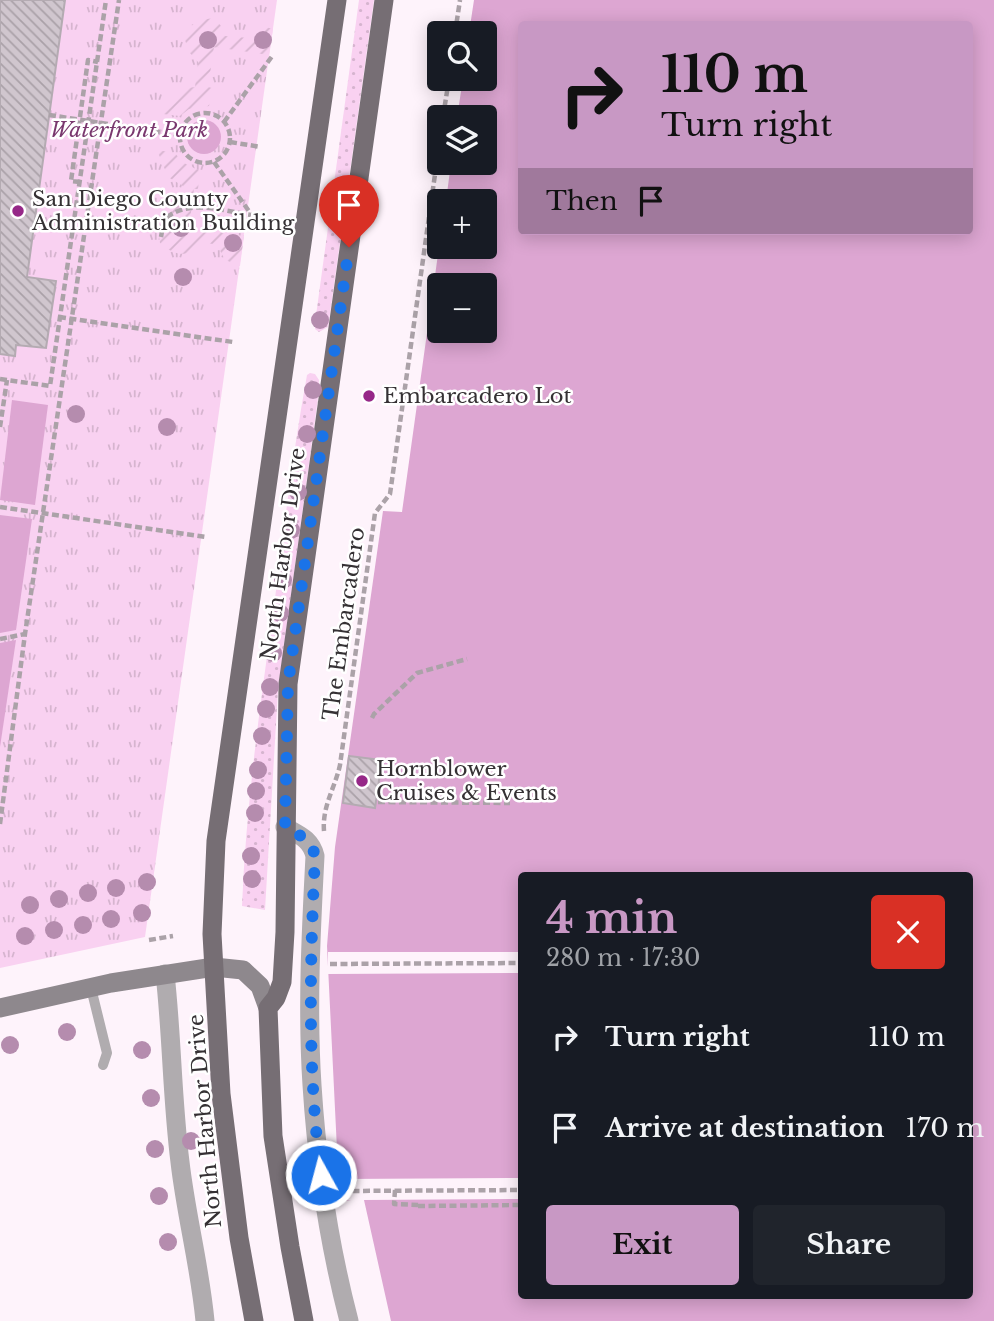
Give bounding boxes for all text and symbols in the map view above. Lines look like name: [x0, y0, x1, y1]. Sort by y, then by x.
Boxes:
map controls: [427, 21, 497, 343]
button: search: [427, 21, 497, 91]
text: 110 m: [661, 44, 808, 105]
icon: right: [546, 49, 637, 140]
button: layers: [427, 105, 497, 175]
text: Turn right: [661, 105, 832, 145]
park label: Waterfront Park: [50, 117, 208, 143]
pin: [319, 175, 379, 247]
icon: arrive: [632, 182, 670, 220]
text: Then: [546, 185, 618, 217]
place label: San Diego County Administration Building: [31, 186, 295, 236]
icon: arrive: [330, 186, 368, 224]
button: +: [427, 189, 497, 259]
marker: San Diego County Administration Building: [10, 203, 26, 219]
button: −: [427, 273, 497, 343]
place label: Embarcadero Lot: [383, 383, 572, 409]
marker: Embarcadero Lot: [361, 388, 377, 404]
street label: North Harbor Drive: [255, 446, 311, 662]
street label: The Embarcadero: [318, 526, 370, 722]
place label: Hornblower Cruises & Events: [376, 756, 557, 806]
marker: Hornblower Cruises & Events: [354, 773, 370, 789]
text: 4 min: [546, 892, 677, 944]
button: close: [871, 895, 945, 969]
text: 280 m · 17:30: [546, 944, 701, 972]
street label: North Harbor Drive: [183, 1013, 227, 1229]
icon: right: [546, 1018, 584, 1056]
text: Turn right: [605, 1021, 750, 1053]
text: 110 m: [868, 1021, 945, 1053]
icon: arrive: [546, 1109, 584, 1147]
text: Arrive at destination: [605, 1112, 885, 1144]
text: 170 m: [906, 1112, 984, 1144]
position arrow: [284, 1138, 358, 1212]
button: Exit: [546, 1205, 739, 1285]
button: Share: [753, 1205, 945, 1285]

